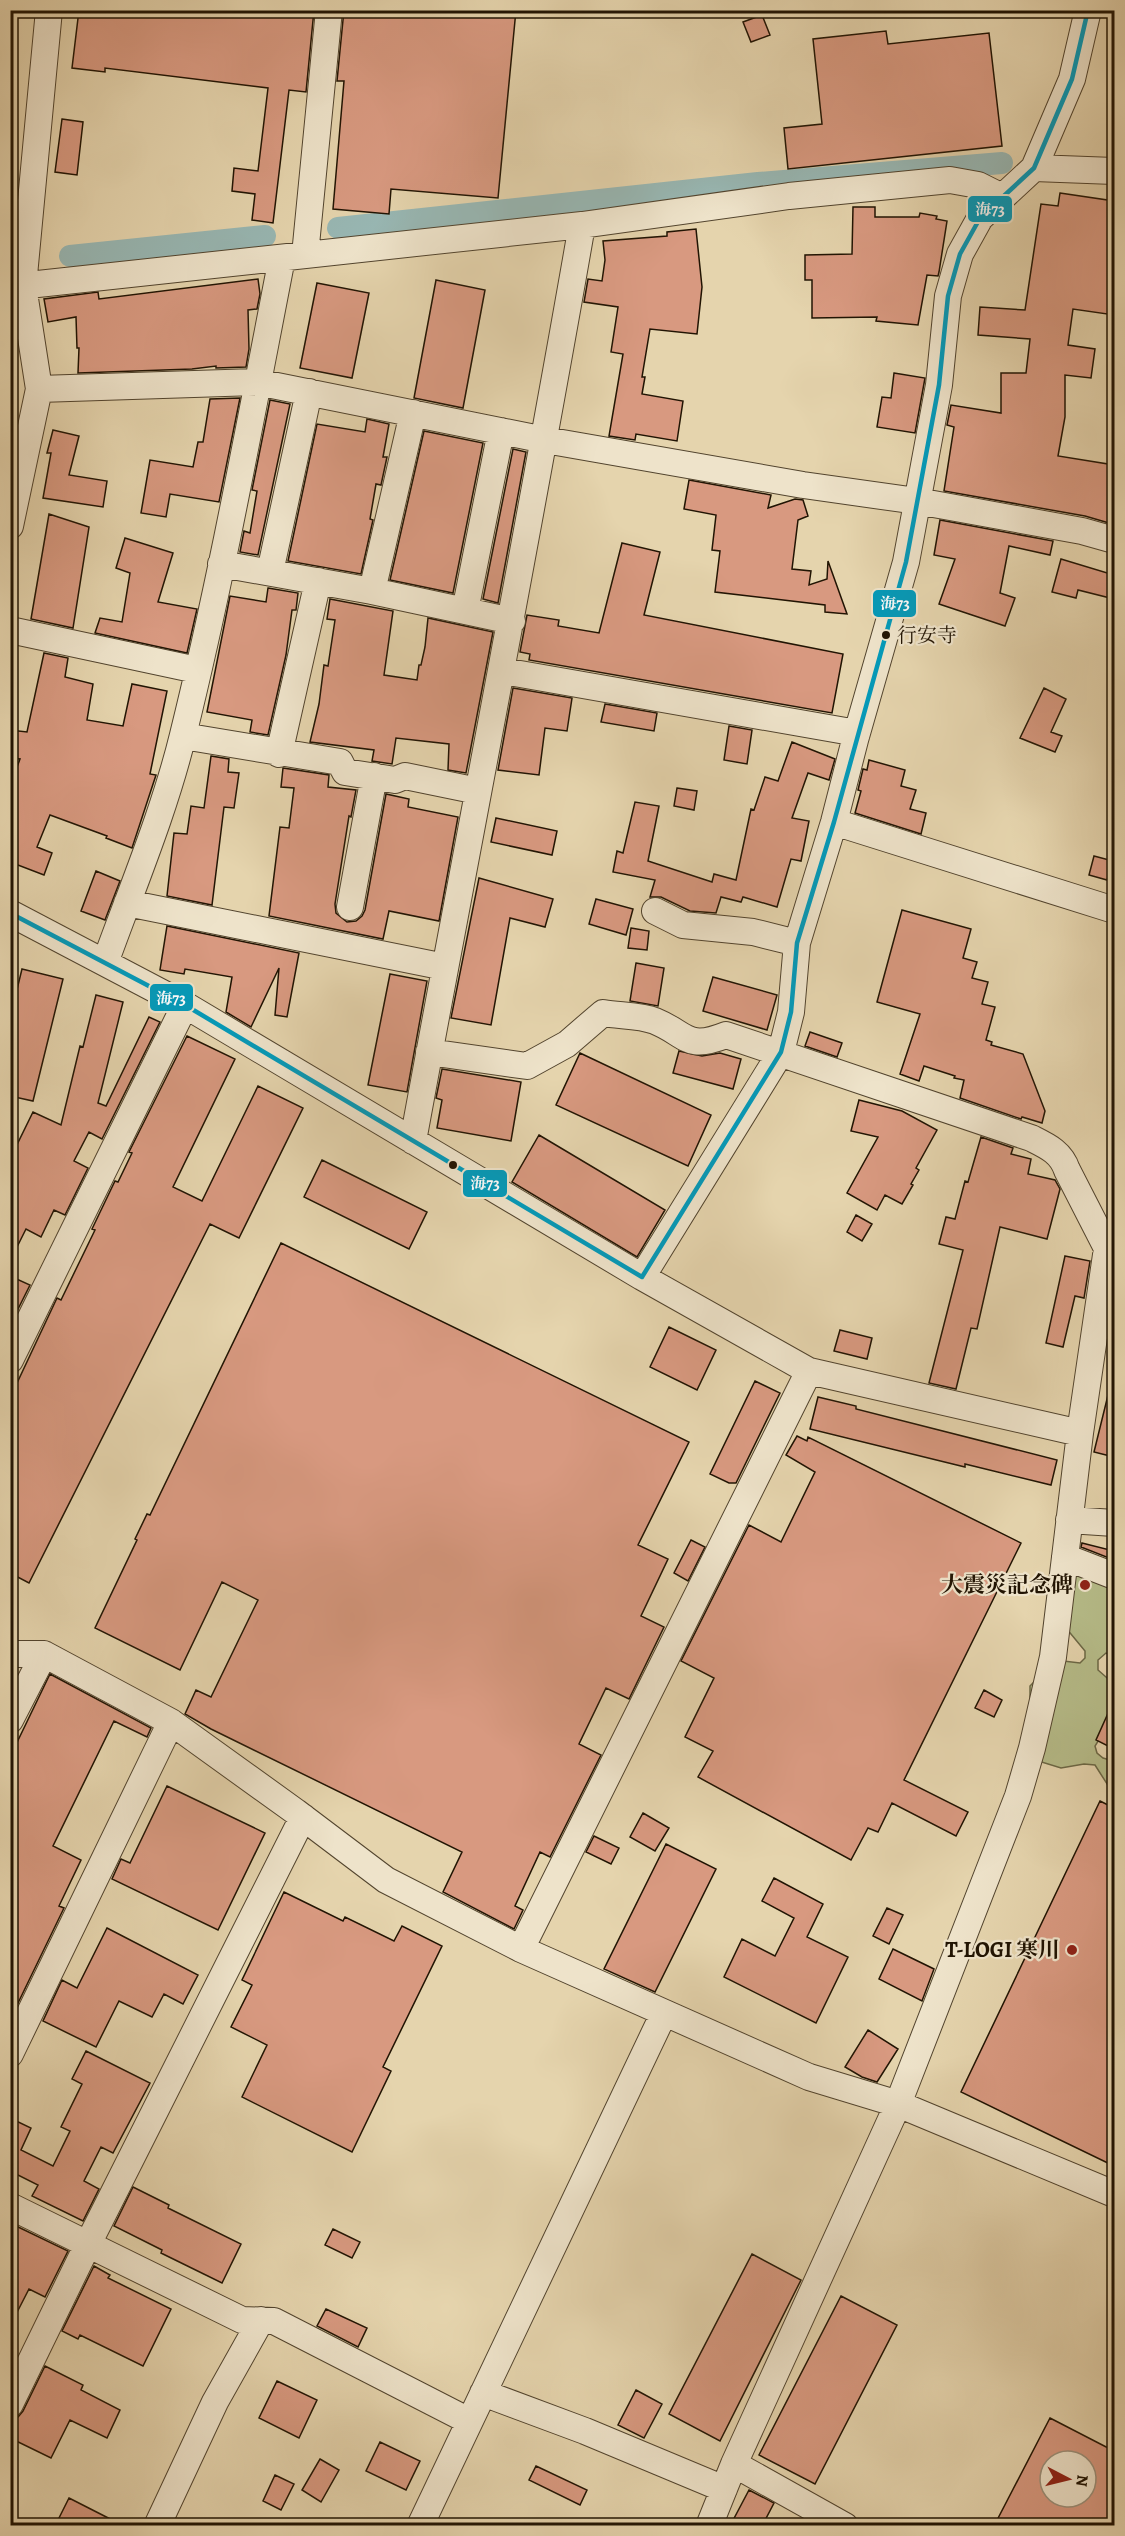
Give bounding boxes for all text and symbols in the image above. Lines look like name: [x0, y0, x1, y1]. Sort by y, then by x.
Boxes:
line badge: 海73: [967, 195, 1013, 223]
text: 海73: [975, 199, 1005, 221]
line badge: 海73: [872, 589, 917, 618]
text: 海73: [880, 593, 910, 615]
place label: 行安寺: [897, 622, 957, 649]
marker: 行安寺: [880, 629, 892, 641]
line badge: 海73: [149, 983, 194, 1012]
text: 海73: [156, 988, 186, 1010]
unlabelled marker: [447, 1159, 459, 1171]
line badge: 海73: [462, 1169, 508, 1198]
text: 海73: [470, 1173, 500, 1195]
place label: 大震災記念碑: [941, 1570, 1073, 1600]
marker: 大震災記念碑: [1078, 1578, 1092, 1592]
place label: T-LOGI 寒川: [945, 1935, 1060, 1965]
marker: T-LOGI 寒川: [1065, 1943, 1079, 1957]
north arrow: [1038, 2449, 1098, 2509]
text: N: [1070, 2474, 1094, 2488]

